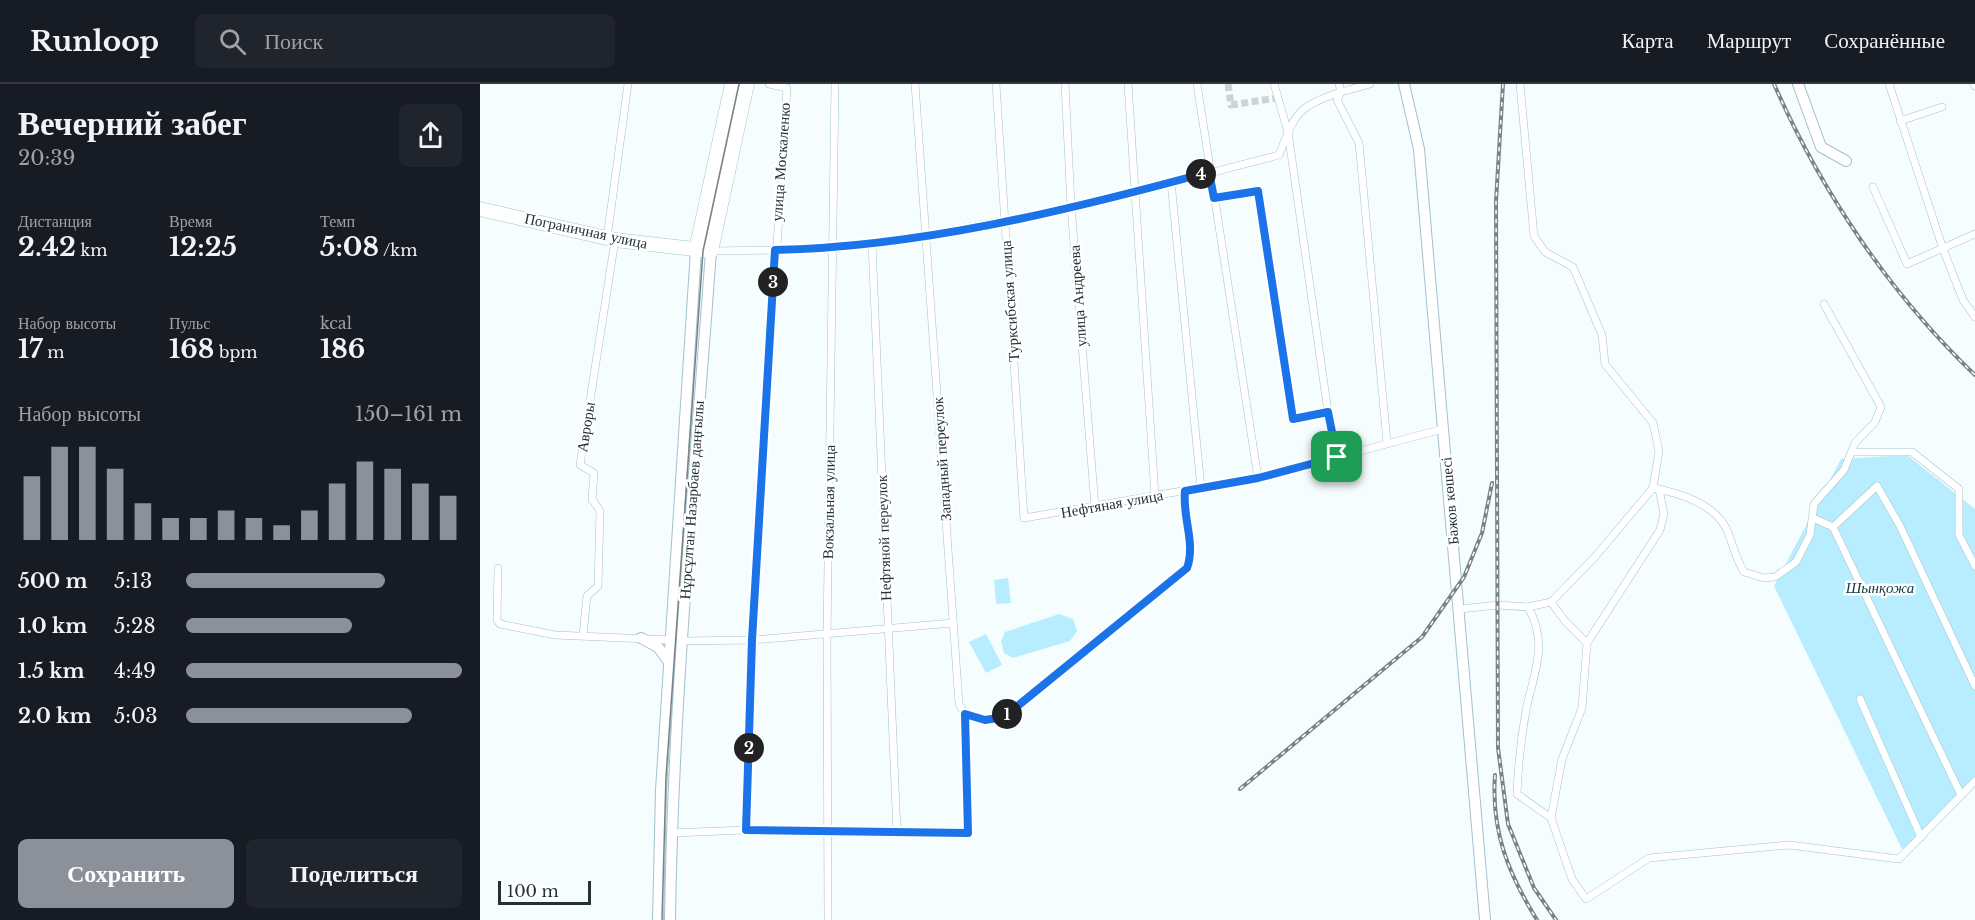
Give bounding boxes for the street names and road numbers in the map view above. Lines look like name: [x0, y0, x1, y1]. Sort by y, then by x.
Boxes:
street label: улица Москаленко: [767, 102, 794, 222]
street label: Пограничная улица: [523, 208, 650, 253]
street label: Турксибская улица: [996, 240, 1023, 362]
street label: улица Андреева: [1064, 244, 1091, 348]
street label: Западный переулок: [928, 396, 955, 522]
street label: Авроры: [572, 400, 599, 453]
street label: Нұрсұлтан Назарбаев даңғылы: [675, 400, 708, 600]
street label: Вокзальная улица: [818, 444, 839, 559]
street label: Бажов көшесі: [1436, 456, 1463, 546]
street label: Нефтяной переулок: [872, 474, 895, 601]
street label: Нефтяная улица: [1059, 485, 1165, 522]

